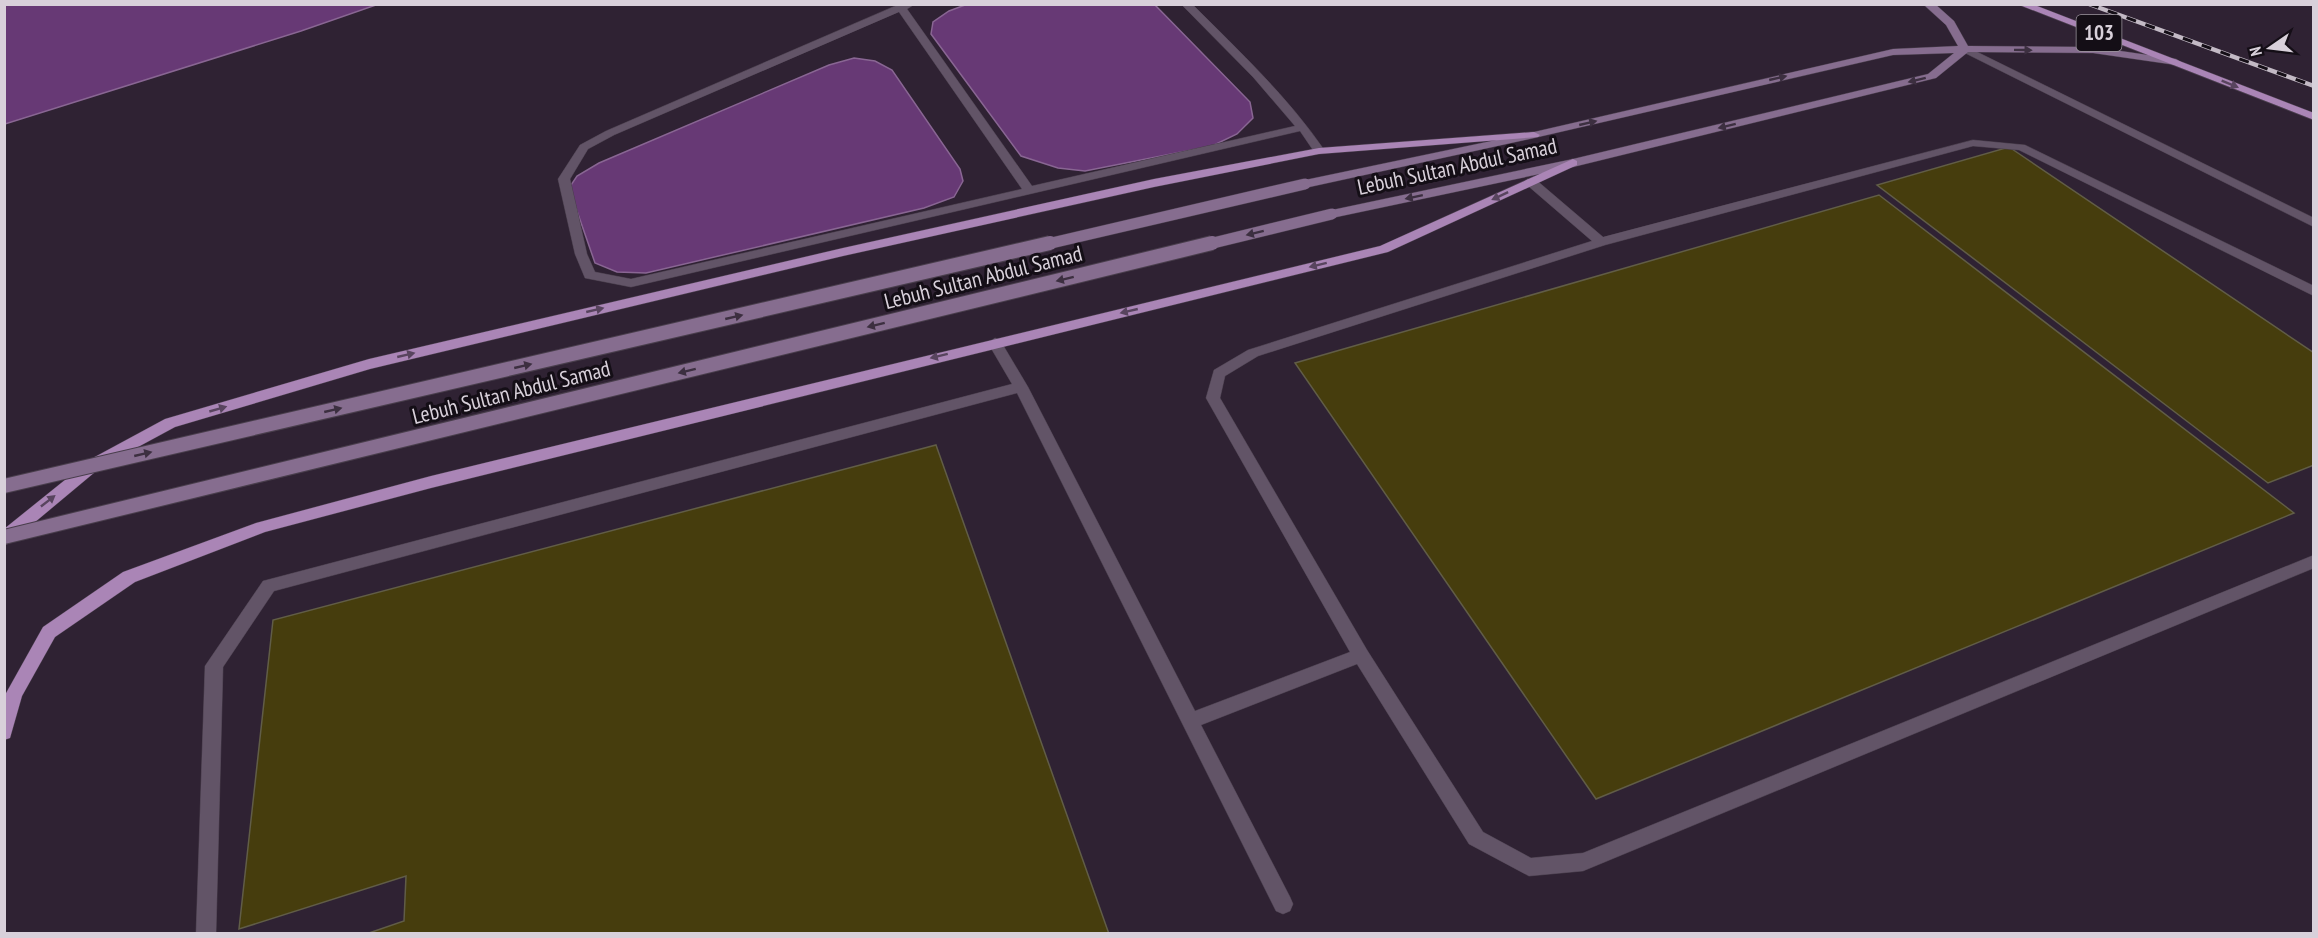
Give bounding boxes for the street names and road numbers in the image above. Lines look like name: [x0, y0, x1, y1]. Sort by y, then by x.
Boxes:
road number: 103: [2076, 15, 2122, 51]
street label: Lebuh Sultan Abdul Samad: [1355, 131, 1559, 201]
street label: Lebuh Sultan Abdul Samad: [881, 239, 1085, 315]
street label: Lebuh Sultan Abdul Samad: [409, 354, 613, 430]

